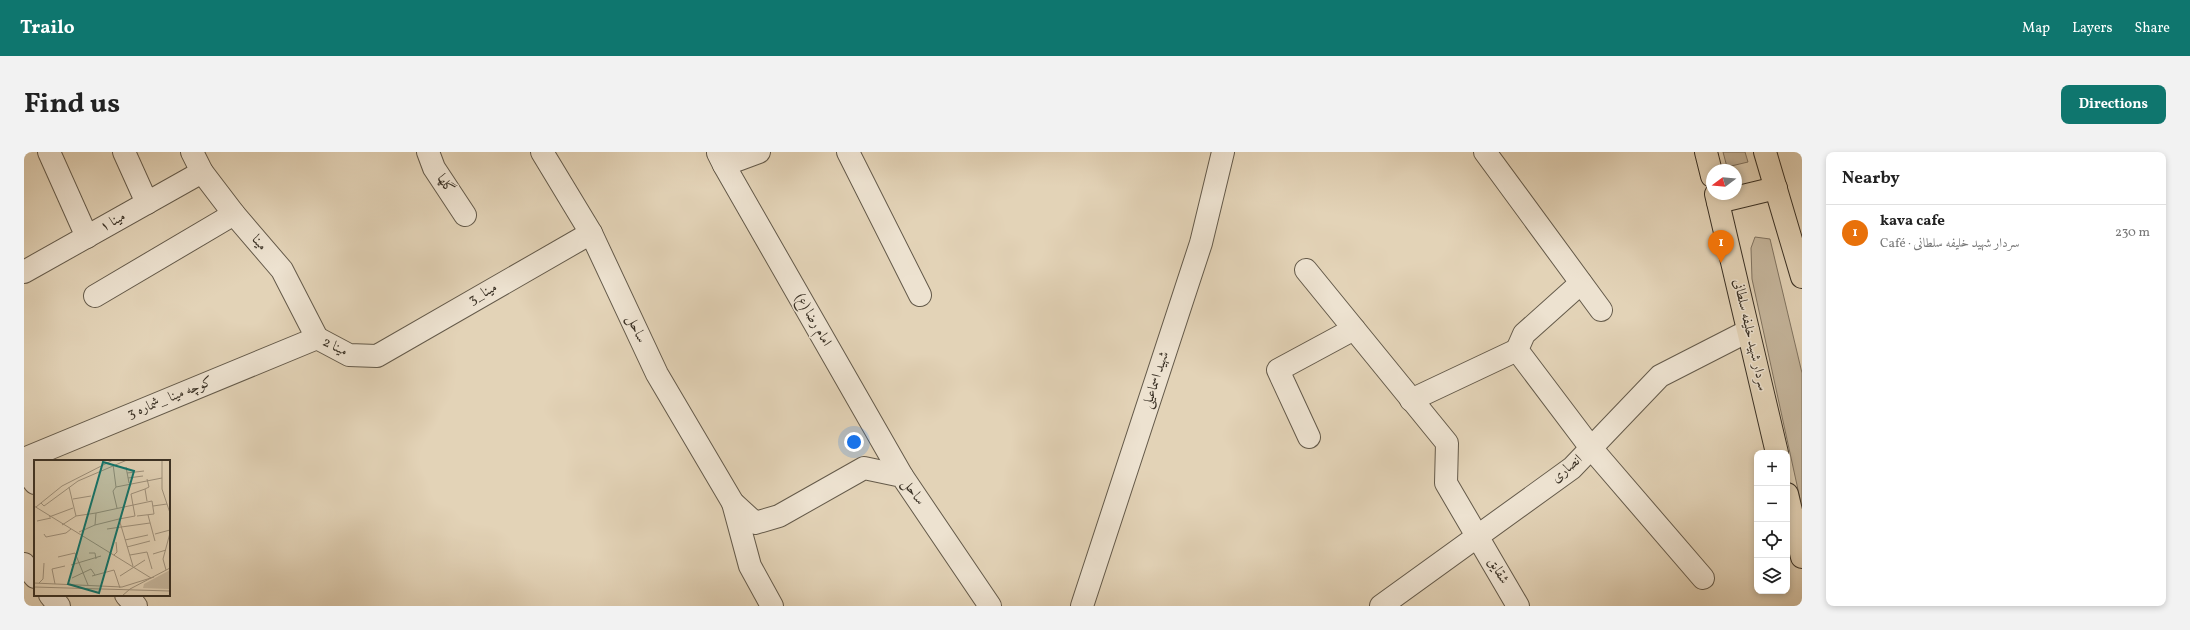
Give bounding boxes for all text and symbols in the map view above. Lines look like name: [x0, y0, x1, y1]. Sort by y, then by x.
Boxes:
text: Trailo: [20, 15, 75, 41]
text: Map: [2022, 19, 2050, 38]
text: Layers: [2072, 19, 2112, 38]
text: Share: [2134, 19, 2170, 38]
text: Find us: [24, 85, 120, 124]
button: Directions: [2061, 85, 2166, 124]
north arrow: [1706, 164, 1742, 200]
text: Nearby: [1842, 167, 1900, 190]
street label: گلها: [432, 171, 458, 197]
street label: مینا ۱: [97, 207, 129, 237]
text: kava cafe: [1880, 211, 1945, 232]
text: 1: [1852, 224, 1858, 242]
text: 230 m: [2115, 224, 2150, 242]
pin: 1: [1708, 230, 1734, 263]
street label: مینا: [247, 231, 271, 255]
text: Café · سردار شهید خلیفه سلطانی: [1880, 235, 2019, 253]
street label: سردار شهید خلیفه سلطانی: [1728, 277, 1772, 393]
street label: مینا_3: [465, 278, 501, 310]
street label: امام رضا (ع): [789, 290, 836, 351]
street label: ساحل: [621, 312, 651, 346]
street label: مینا 2: [319, 333, 351, 361]
street label: شهید اسماعیلی: [1138, 349, 1174, 411]
street label: کوچه مینا _شماره 3: [125, 372, 215, 424]
your location: [844, 432, 864, 452]
street label: انصاری: [1547, 450, 1587, 488]
map controls: [1754, 450, 1790, 594]
button: +: [1754, 450, 1790, 486]
inset map: [34, 460, 170, 596]
street label: ساحل: [897, 475, 929, 509]
button: −: [1754, 486, 1790, 522]
button: locate: [1754, 522, 1790, 558]
street label: شقایق: [1483, 554, 1513, 588]
button: layers: [1754, 558, 1790, 594]

